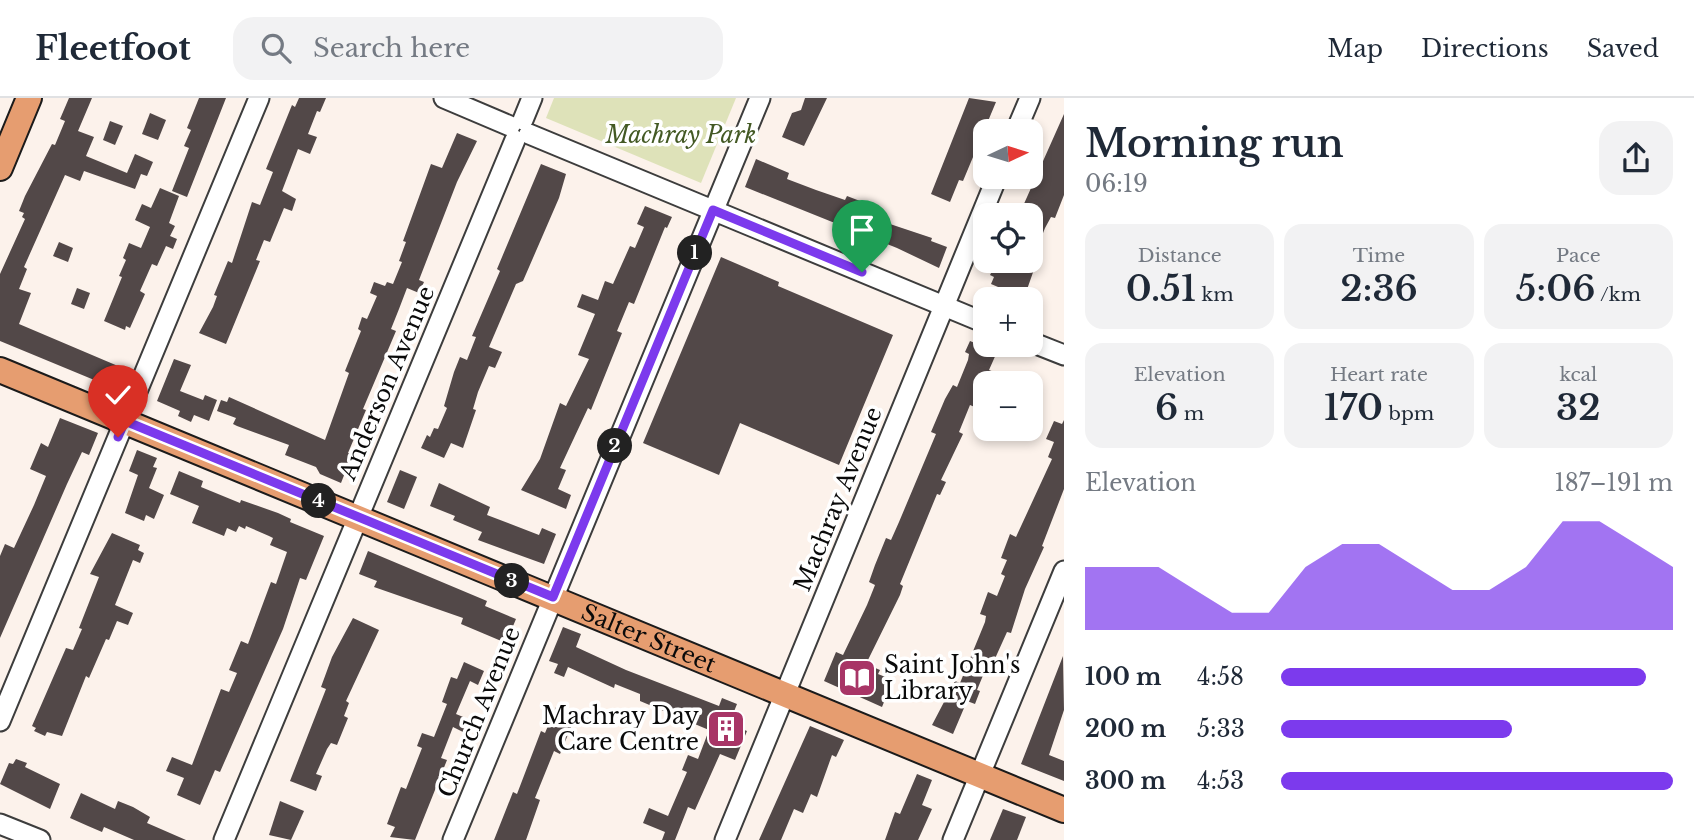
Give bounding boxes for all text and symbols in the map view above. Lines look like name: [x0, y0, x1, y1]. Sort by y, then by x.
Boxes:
search box: [233, 17, 723, 80]
text: Fleetfoot: [35, 28, 191, 69]
icon: search: [257, 29, 295, 67]
text: Search here: [313, 32, 470, 64]
text: Map: [1327, 34, 1383, 63]
text: Directions: [1421, 34, 1549, 63]
text: Saved: [1587, 34, 1659, 63]
north arrow: [973, 119, 1043, 189]
map controls: [973, 119, 1043, 441]
text: Morning run: [1085, 120, 1344, 167]
park label: Machray Park: [605, 121, 756, 149]
button: share: [1599, 121, 1673, 195]
text: 06:19: [1085, 170, 1148, 198]
pin: [832, 200, 892, 272]
button: locate: [973, 203, 1043, 273]
icon: arrive: [843, 211, 881, 249]
pin: 1: [678, 236, 712, 270]
text: 1: [690, 241, 699, 264]
text: Distance: [1138, 244, 1222, 267]
text: Time: [1353, 244, 1405, 267]
text: Pace: [1556, 244, 1601, 267]
text: 0.51: [1126, 267, 1196, 310]
text: 2:36: [1340, 267, 1418, 310]
text: 5:06: [1516, 267, 1595, 310]
street label: Anderson Avenue: [333, 282, 440, 485]
text: km: [1196, 283, 1234, 306]
text: /km: [1595, 283, 1641, 306]
button: +: [973, 287, 1043, 357]
text: Elevation: [1134, 363, 1226, 386]
text: Heart rate: [1330, 363, 1428, 386]
text: kcal: [1559, 363, 1597, 386]
pin: [88, 365, 148, 437]
button: −: [973, 371, 1043, 441]
icon: check: [99, 376, 137, 414]
text: 6: [1155, 386, 1178, 429]
text: 170: [1324, 386, 1383, 429]
text: 32: [1556, 386, 1601, 429]
text: m: [1178, 402, 1204, 425]
text: bpm: [1383, 402, 1434, 425]
street label: Machray Avenue: [788, 403, 888, 595]
pin: 2: [598, 428, 632, 464]
text: 2: [608, 434, 621, 457]
text: Elevation: [1085, 469, 1196, 497]
text: 187–191 m: [1554, 469, 1673, 497]
pin: 4: [302, 484, 336, 518]
text: 4: [312, 489, 325, 512]
pin: 3: [494, 564, 530, 598]
text: 3: [505, 569, 518, 592]
street label: Salter Street: [577, 598, 721, 679]
street label: Church Avenue: [432, 622, 526, 802]
place label: Saint John's Library: [884, 651, 1020, 705]
library icon: Saint John's Library: [836, 657, 878, 699]
text: 100 m: [1085, 663, 1161, 691]
text: 4:58: [1197, 663, 1244, 691]
place label: Machray Day Care Centre: [542, 702, 699, 756]
building icon: Machray Day Care Centre: [705, 708, 747, 750]
text: 200 m: [1085, 715, 1166, 743]
text: 5:33: [1197, 715, 1245, 743]
text: 300 m: [1085, 767, 1166, 795]
text: 4:53: [1197, 767, 1244, 795]

